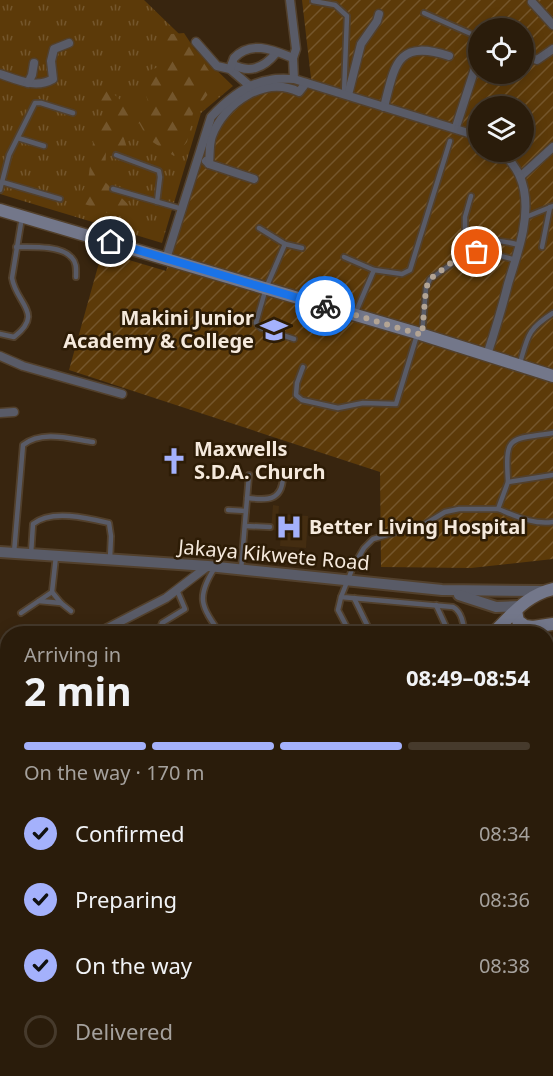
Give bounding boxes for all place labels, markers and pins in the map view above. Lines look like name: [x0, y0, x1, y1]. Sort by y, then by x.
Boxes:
pin: [85, 216, 136, 267]
pin: [451, 226, 502, 277]
place label: Makini Junior Academy & College: [63, 304, 254, 354]
school or university icon: Makini Junior Academy & College: [259, 315, 289, 345]
place label: Maxwells S.D.A. Church: [194, 435, 325, 485]
church icon: Maxwells S.D.A. Church: [159, 446, 189, 476]
hospital icon: Better Living Hospital: [274, 512, 304, 542]
place label: Better Living Hospital: [309, 513, 526, 540]

